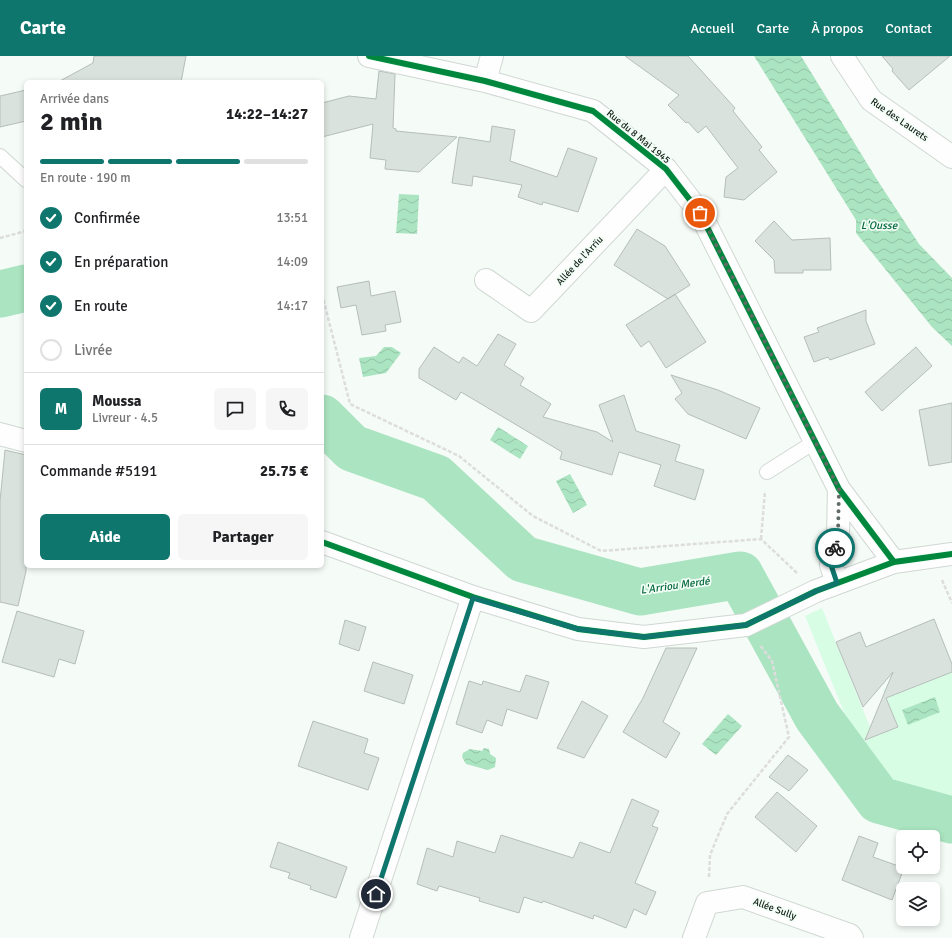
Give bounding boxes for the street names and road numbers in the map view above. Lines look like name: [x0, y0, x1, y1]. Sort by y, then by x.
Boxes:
street label: Rue des Laurets: [868, 96, 931, 144]
street label: Rue du 8 Mai 1945: [604, 107, 673, 166]
street label: Allée de l'Arrïu: [554, 234, 606, 288]
street label: Allée Sully: [751, 896, 798, 922]

